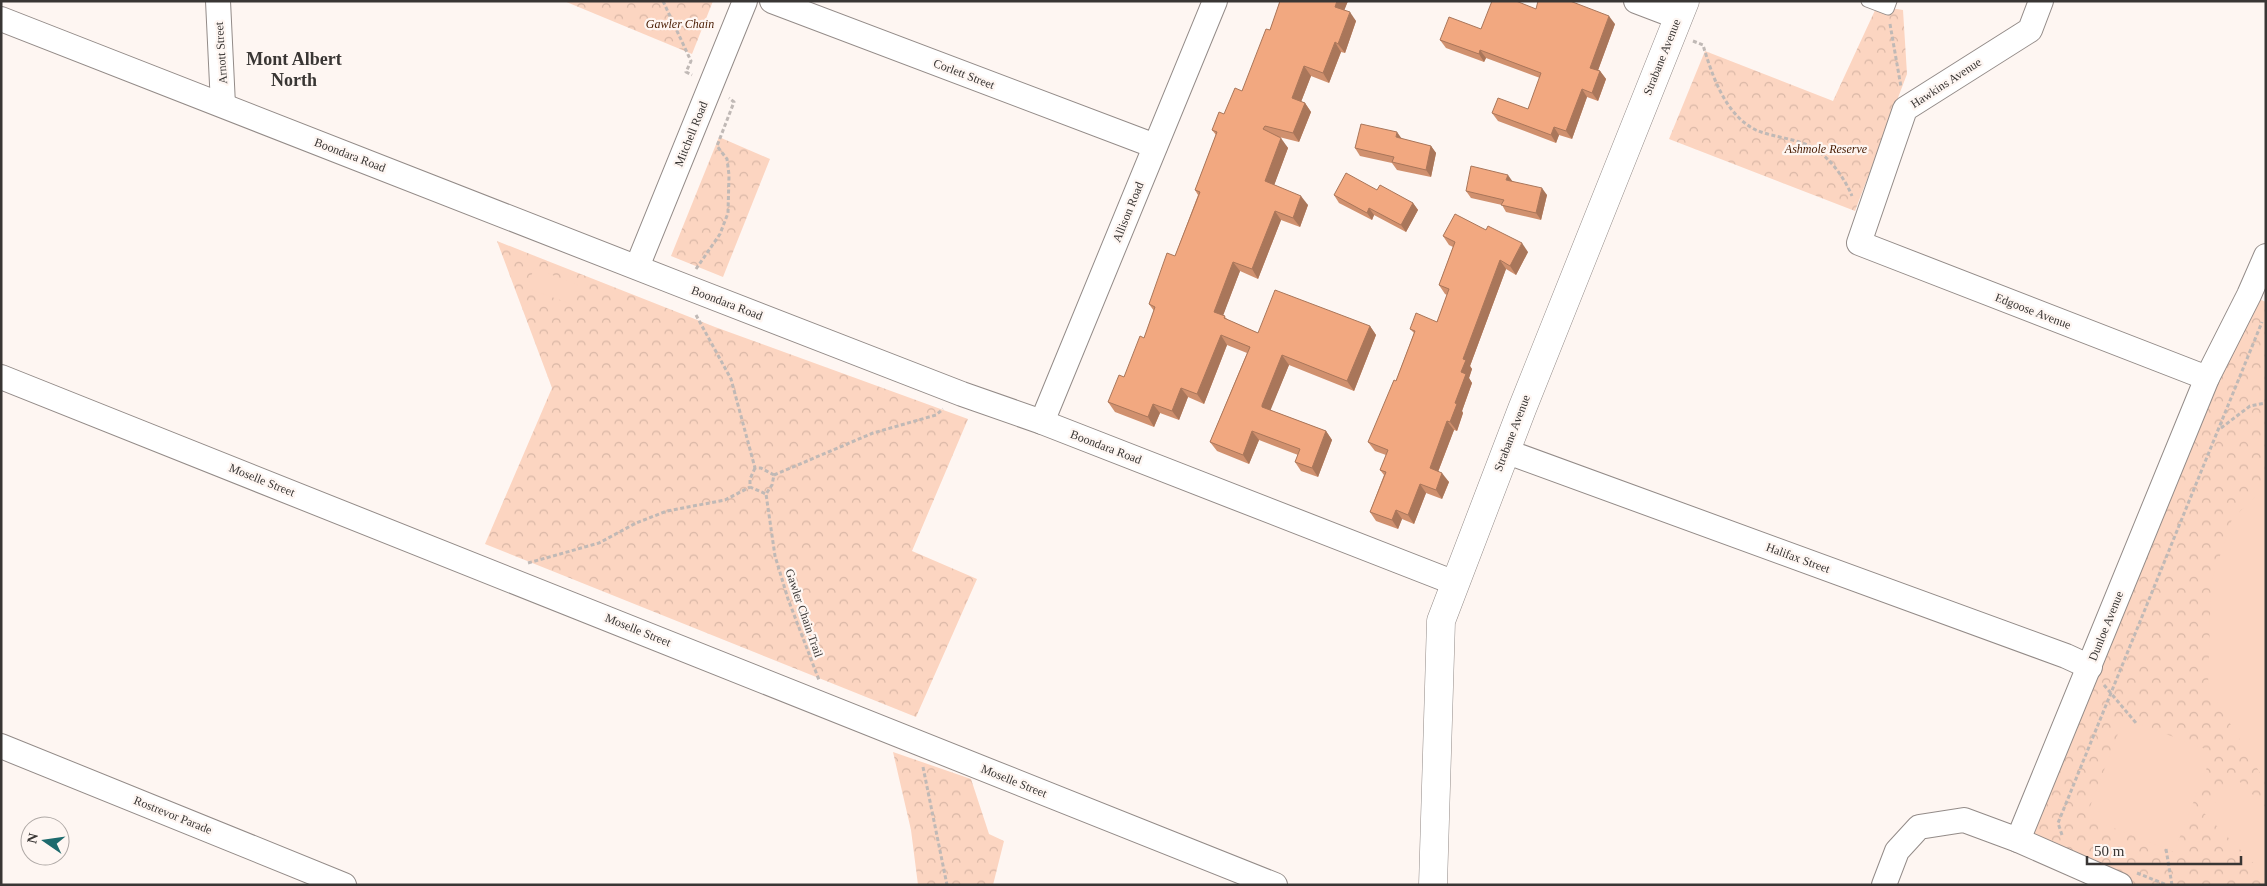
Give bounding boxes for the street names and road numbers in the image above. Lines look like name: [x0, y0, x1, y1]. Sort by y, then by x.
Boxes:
street label: Strabane Avenue: [1640, 17, 1684, 97]
street label: Arnott Street: [212, 21, 230, 85]
street label: Hawkins Avenue: [1908, 55, 1984, 111]
street label: Corlett Street: [931, 56, 997, 92]
street label: Mitchell Road: [672, 99, 710, 169]
street label: Boondara Road: [312, 135, 388, 175]
street label: Allison Road: [1110, 180, 1146, 244]
street label: Boondara Road: [689, 283, 765, 323]
street label: Edgoose Avenue: [1993, 290, 2073, 332]
street label: Strabane Avenue: [1491, 393, 1533, 473]
street label: Boondara Road: [1068, 427, 1144, 467]
street label: Moselle Street: [227, 460, 298, 500]
street label: Halifax Street: [1764, 540, 1832, 576]
street label: Gawler Chain Trail: [782, 567, 826, 660]
street label: Dunloe Avenue: [2086, 589, 2126, 663]
street label: Moselle Street: [603, 610, 674, 650]
street label: Moselle Street: [979, 761, 1050, 801]
street label: Rostrevor Parade: [132, 793, 214, 837]

